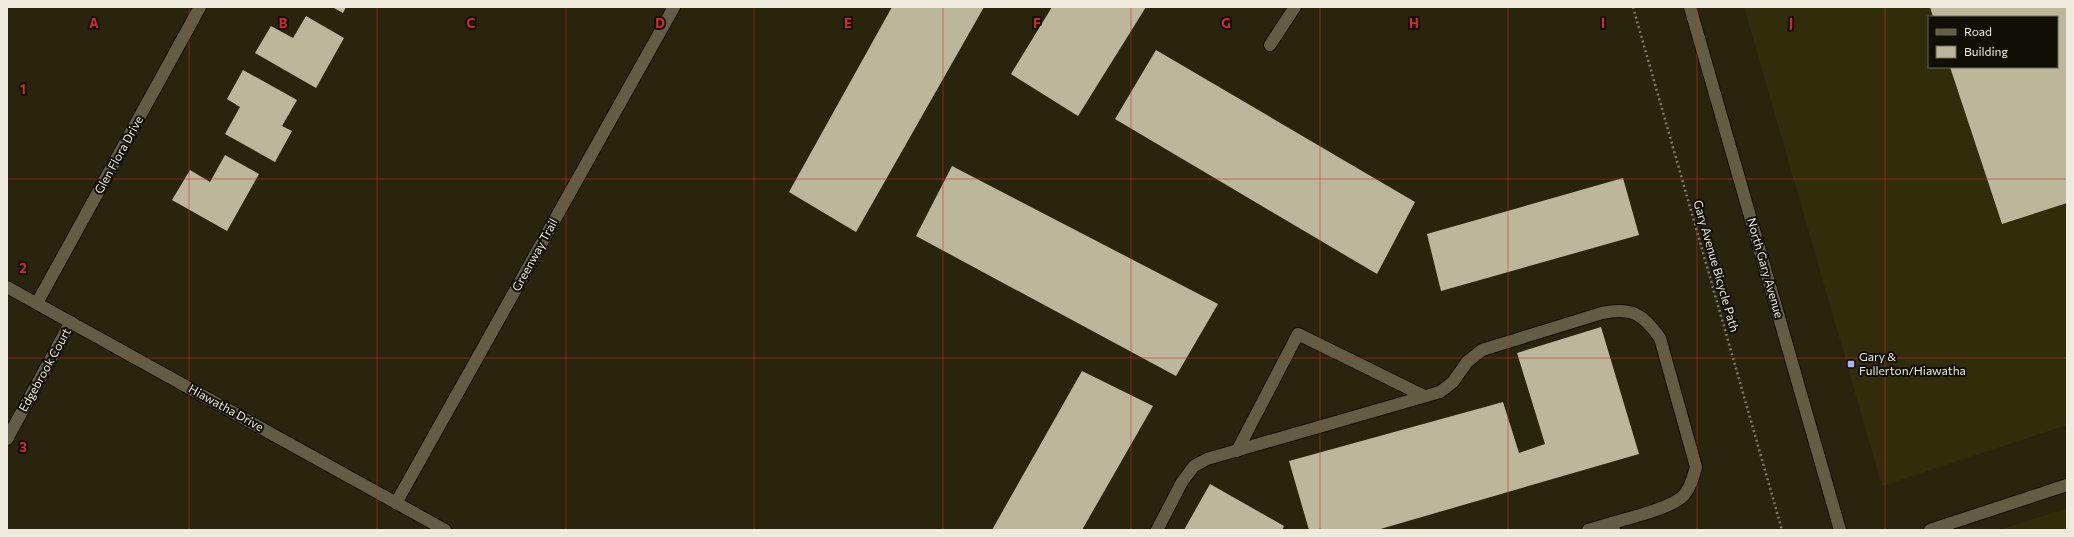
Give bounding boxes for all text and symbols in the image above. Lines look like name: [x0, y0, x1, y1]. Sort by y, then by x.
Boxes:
text: A: [89, 15, 99, 31]
text: B: [279, 15, 288, 31]
text: C: [467, 15, 476, 31]
text: D: [655, 15, 665, 31]
text: E: [844, 15, 852, 31]
text: F: [1033, 15, 1041, 31]
text: G: [1221, 15, 1231, 31]
text: H: [1409, 15, 1419, 31]
text: I: [1601, 15, 1605, 31]
text: J: [1789, 15, 1793, 31]
legend: [1928, 16, 2058, 68]
text: Road: [1964, 24, 1992, 38]
text: Building: [1964, 44, 2008, 58]
text: 1: [20, 81, 26, 97]
street label: Glen Flora Drive: [91, 113, 145, 196]
street label: Gary Avenue Bicycle Path: [1691, 198, 1743, 333]
street label: Greenway Trail: [508, 216, 560, 293]
street label: North Gary Avenue: [1745, 216, 1787, 319]
text: 2: [19, 260, 27, 276]
street label: Edgebrook Court: [15, 325, 73, 414]
place label: Gary & Fullerton/Hiawatha: [1859, 349, 1966, 377]
marker: Gary & Fullerton/Hiawatha: [1846, 359, 1856, 369]
street label: Hiawatha Drive: [187, 381, 266, 433]
text: 3: [19, 439, 27, 455]

